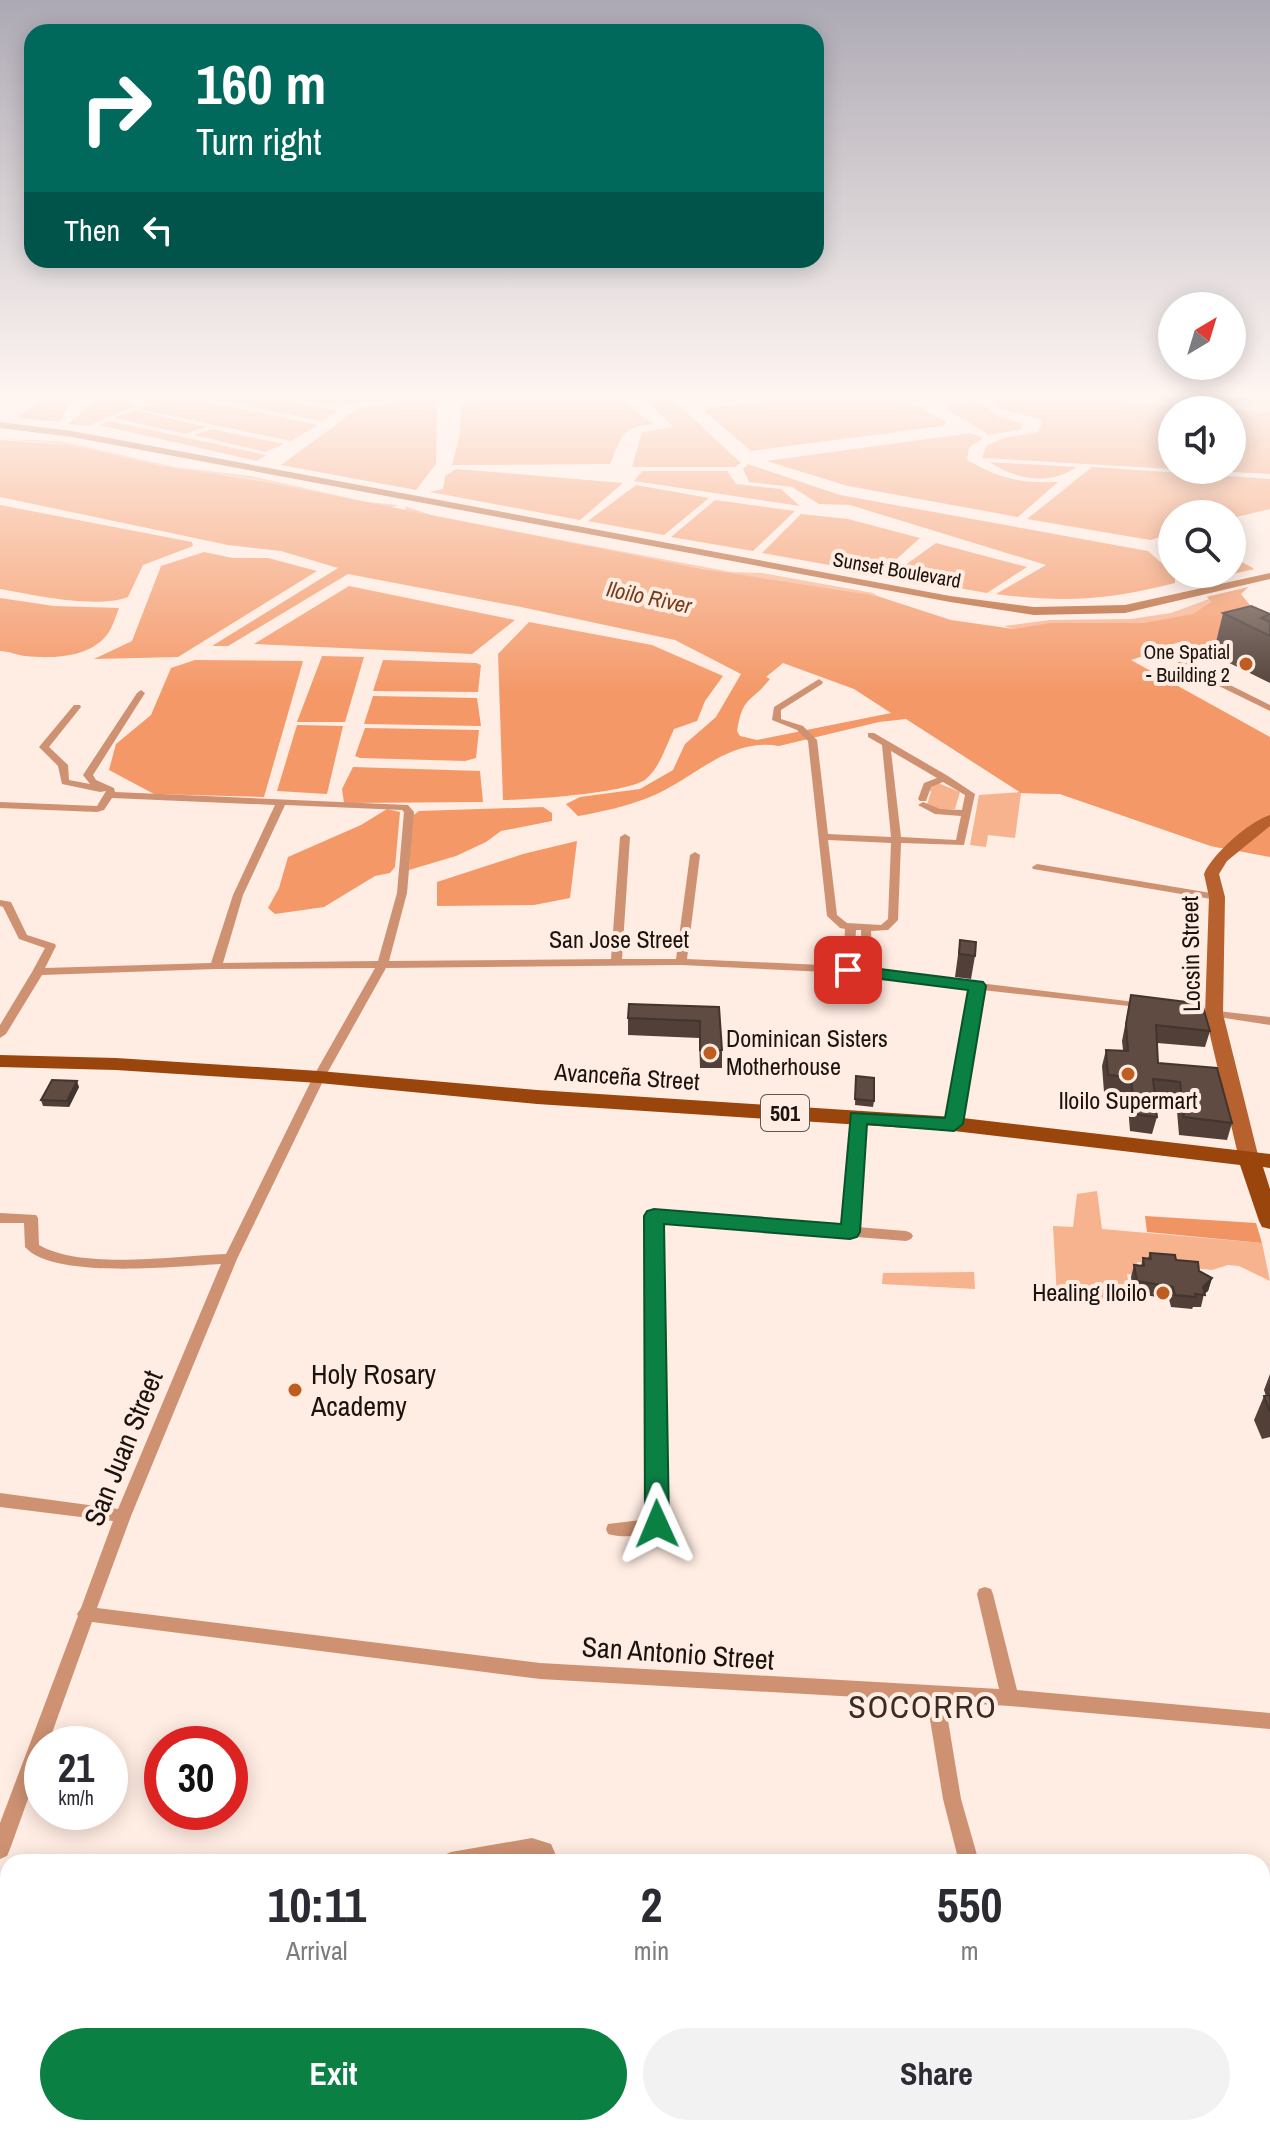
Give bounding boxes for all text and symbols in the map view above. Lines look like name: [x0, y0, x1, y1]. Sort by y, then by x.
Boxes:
text: 160 m: [196, 46, 326, 121]
icon: right: [64, 56, 168, 160]
text: Turn right: [196, 118, 321, 166]
icon: left: [136, 208, 180, 252]
text: Then: [64, 210, 120, 250]
north arrow: [1158, 292, 1246, 380]
map controls: [1158, 292, 1246, 588]
button: sound: [1158, 396, 1246, 484]
button: search: [1158, 500, 1246, 588]
street label: Sunset Boulevard: [831, 545, 963, 594]
water label: Iloilo River: [604, 573, 695, 621]
place label: One Spatial - Building 2: [1143, 638, 1230, 688]
marker: One Spatial - Building 2: [1237, 655, 1255, 673]
street label: Locsin Street: [1173, 895, 1207, 1012]
street label: San Jose Street: [549, 923, 690, 955]
pin: [814, 936, 882, 1004]
icon: arrive: [826, 948, 870, 992]
place label: Dominican Sisters Motherhouse: [726, 1022, 888, 1082]
marker: Dominican Sisters Motherhouse: [701, 1044, 719, 1062]
street label: Avanceña Street: [553, 1055, 701, 1097]
marker: Iloilo Supermart: [1119, 1065, 1137, 1083]
place label: Iloilo Supermart: [1059, 1084, 1198, 1116]
road number: 501: [761, 1095, 809, 1131]
place label: Healing Iloilo: [1032, 1276, 1147, 1308]
marker: Healing Iloilo: [1154, 1284, 1172, 1302]
place label: Holy Rosary Academy: [310, 1355, 437, 1425]
street label: San Juan Street: [75, 1365, 171, 1531]
marker: Holy Rosary Academy: [286, 1381, 304, 1399]
position arrow: [615, 1482, 699, 1566]
street label: San Antonio Street: [581, 1627, 775, 1679]
district label: SOCORRO: [848, 1685, 998, 1728]
speed limit sign: 30: [144, 1726, 248, 1830]
text: 21: [58, 1741, 94, 1794]
text: km/h: [58, 1784, 94, 1811]
text: 10:11: [268, 1872, 366, 1937]
text: 2: [640, 1872, 662, 1937]
text: 550: [937, 1872, 1002, 1937]
text: Arrival: [286, 1933, 348, 1968]
text: min: [634, 1933, 669, 1968]
text: m: [961, 1933, 978, 1968]
button: Exit: [40, 2028, 627, 2120]
button: Share: [643, 2028, 1230, 2120]

